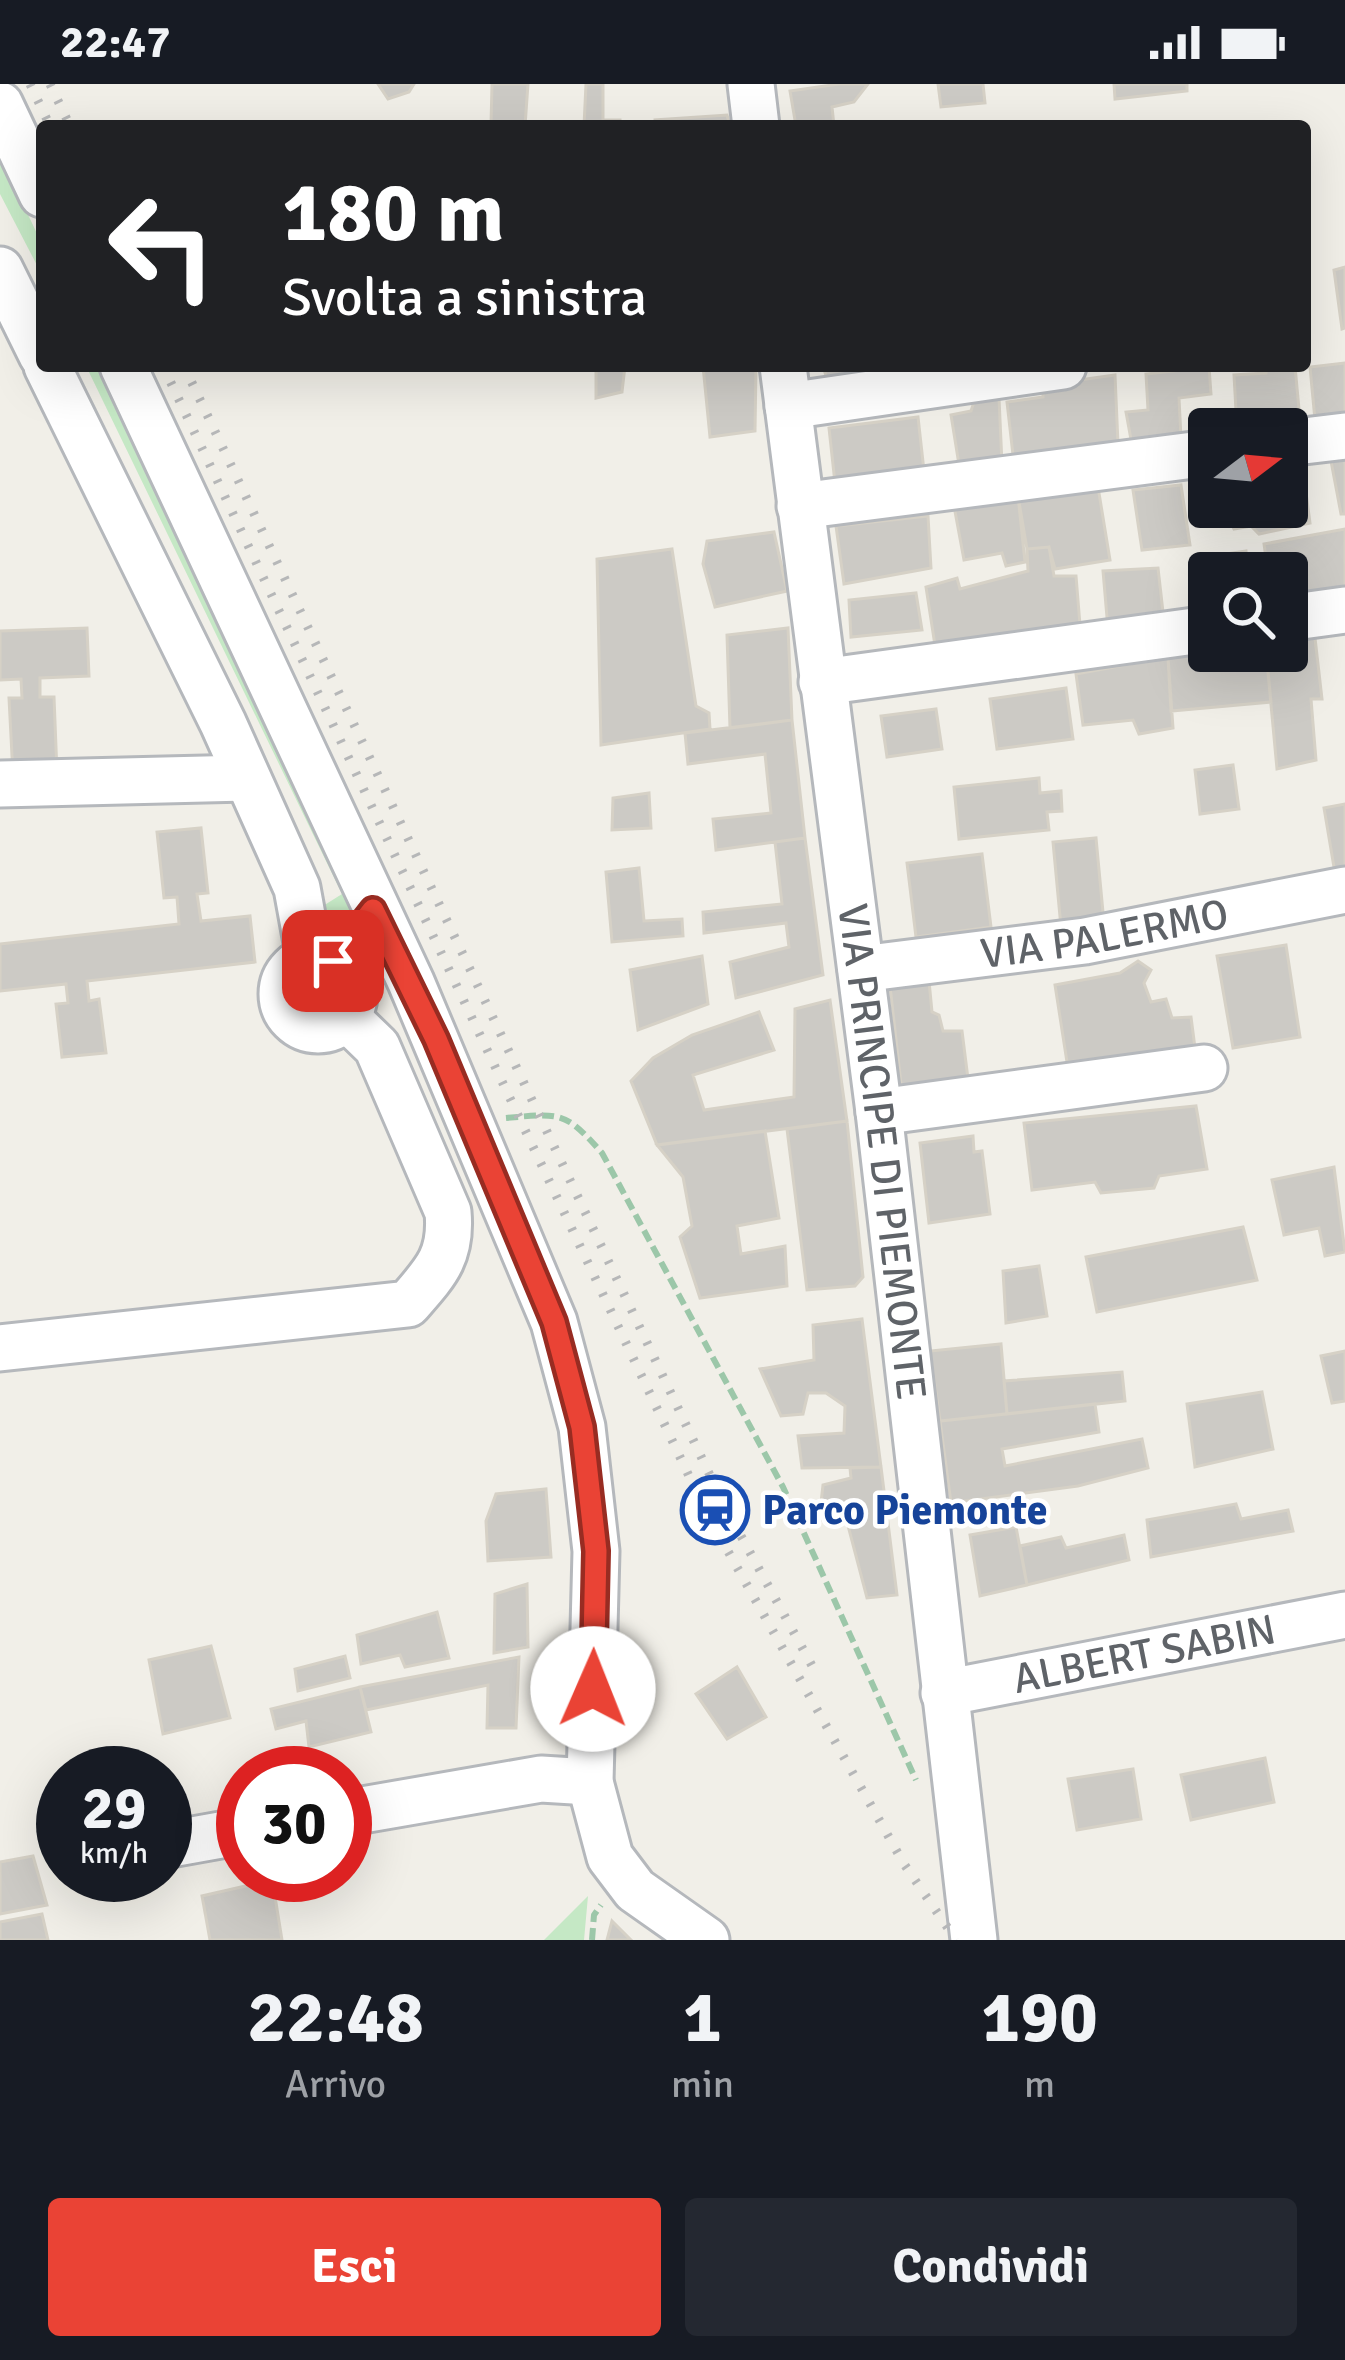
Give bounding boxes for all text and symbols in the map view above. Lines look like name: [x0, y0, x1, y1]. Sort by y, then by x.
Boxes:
text: 22:47: [60, 15, 170, 70]
text: 180 m: [282, 161, 504, 265]
icon: left: [84, 168, 240, 324]
text: Svolta a sinistra: [282, 264, 647, 331]
north arrow: [1188, 408, 1308, 528]
map controls: [1188, 408, 1308, 672]
button: search: [1188, 552, 1308, 672]
street label: VIA PALERMO: [978, 888, 1233, 979]
street label: VIA PRINCIPE DI PIEMONTE: [827, 901, 937, 1402]
pin: [282, 910, 384, 1012]
icon: arrive: [300, 928, 366, 994]
station icon: Parco Piemonte: [680, 1475, 750, 1545]
place label: Parco Piemonte: [762, 1485, 1048, 1536]
street label: ALBERT SABIN: [1009, 1604, 1280, 1705]
position arrow: [530, 1626, 656, 1752]
speed limit sign: 30: [216, 1746, 372, 1902]
text: 29: [82, 1772, 146, 1846]
text: km/h: [80, 1835, 148, 1872]
text: 22:48: [247, 1973, 424, 2062]
text: 1: [683, 1973, 722, 2062]
text: 190: [981, 1973, 1098, 2062]
text: Arrivo: [285, 2060, 386, 2108]
text: min: [671, 2060, 734, 2108]
text: m: [1024, 2060, 1055, 2108]
button: Esci: [48, 2198, 661, 2336]
button: Condividi: [685, 2198, 1297, 2336]

